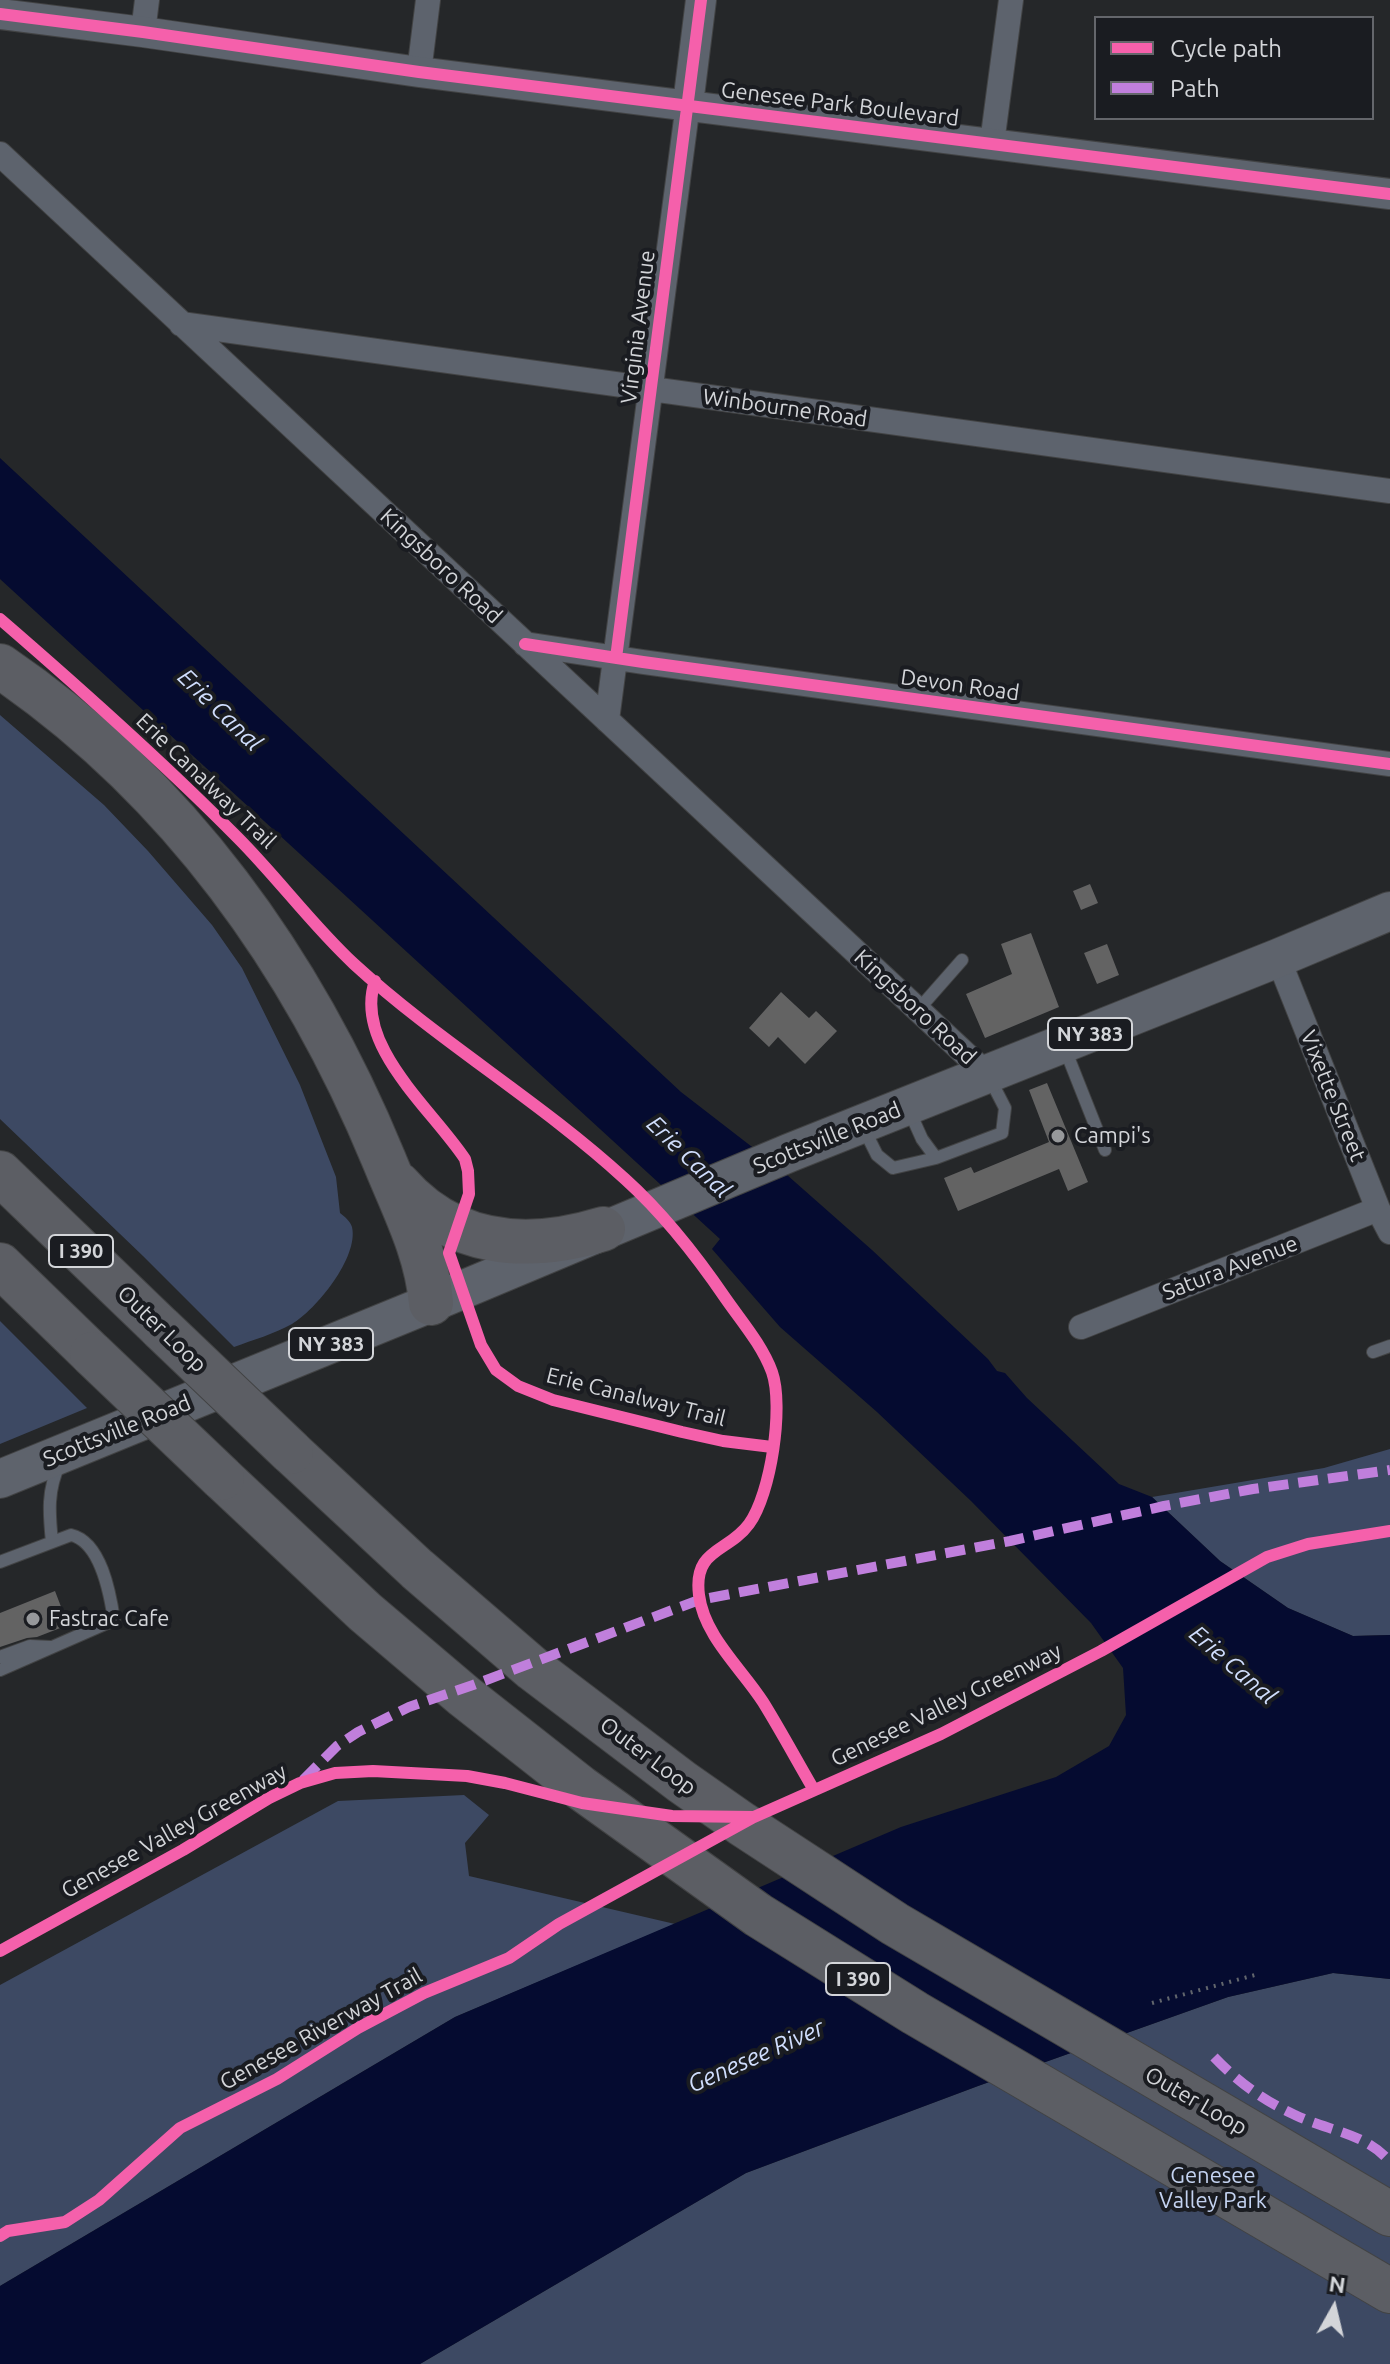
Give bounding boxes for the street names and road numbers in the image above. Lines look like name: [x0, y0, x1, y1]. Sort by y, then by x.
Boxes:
street label: Genesee Park Boulevard: [719, 76, 961, 132]
street label: Virginia Avenue: [615, 249, 661, 405]
street label: Winbourne Road: [701, 383, 869, 433]
street label: Kingsboro Road: [375, 503, 507, 629]
street label: Devon Road: [899, 664, 1021, 706]
street label: Erie Canalway Trail: [131, 708, 281, 854]
street label: Kingsboro Road: [849, 944, 981, 1070]
road number: NY 383: [1048, 1018, 1132, 1050]
street label: Vixette Street: [1295, 1027, 1371, 1165]
street label: Scottsville Road: [749, 1096, 905, 1180]
street label: Satura Avenue: [1159, 1230, 1301, 1306]
road number: I 390: [49, 1235, 113, 1267]
street label: Outer Loop: [112, 1280, 212, 1378]
road number: NY 383: [289, 1328, 373, 1360]
street label: Erie Canalway Trail: [544, 1362, 728, 1432]
street label: Scottsville Road: [39, 1389, 195, 1473]
street label: Genesee Valley Greenway: [826, 1638, 1066, 1772]
street label: Outer Loop: [595, 1711, 701, 1801]
street label: Genesee Valley Greenway: [57, 1758, 291, 1904]
street label: Genesee Riverway Trail: [215, 1962, 427, 2096]
road number: I 390: [826, 1963, 890, 1995]
street label: Outer Loop: [1140, 2061, 1252, 2141]

